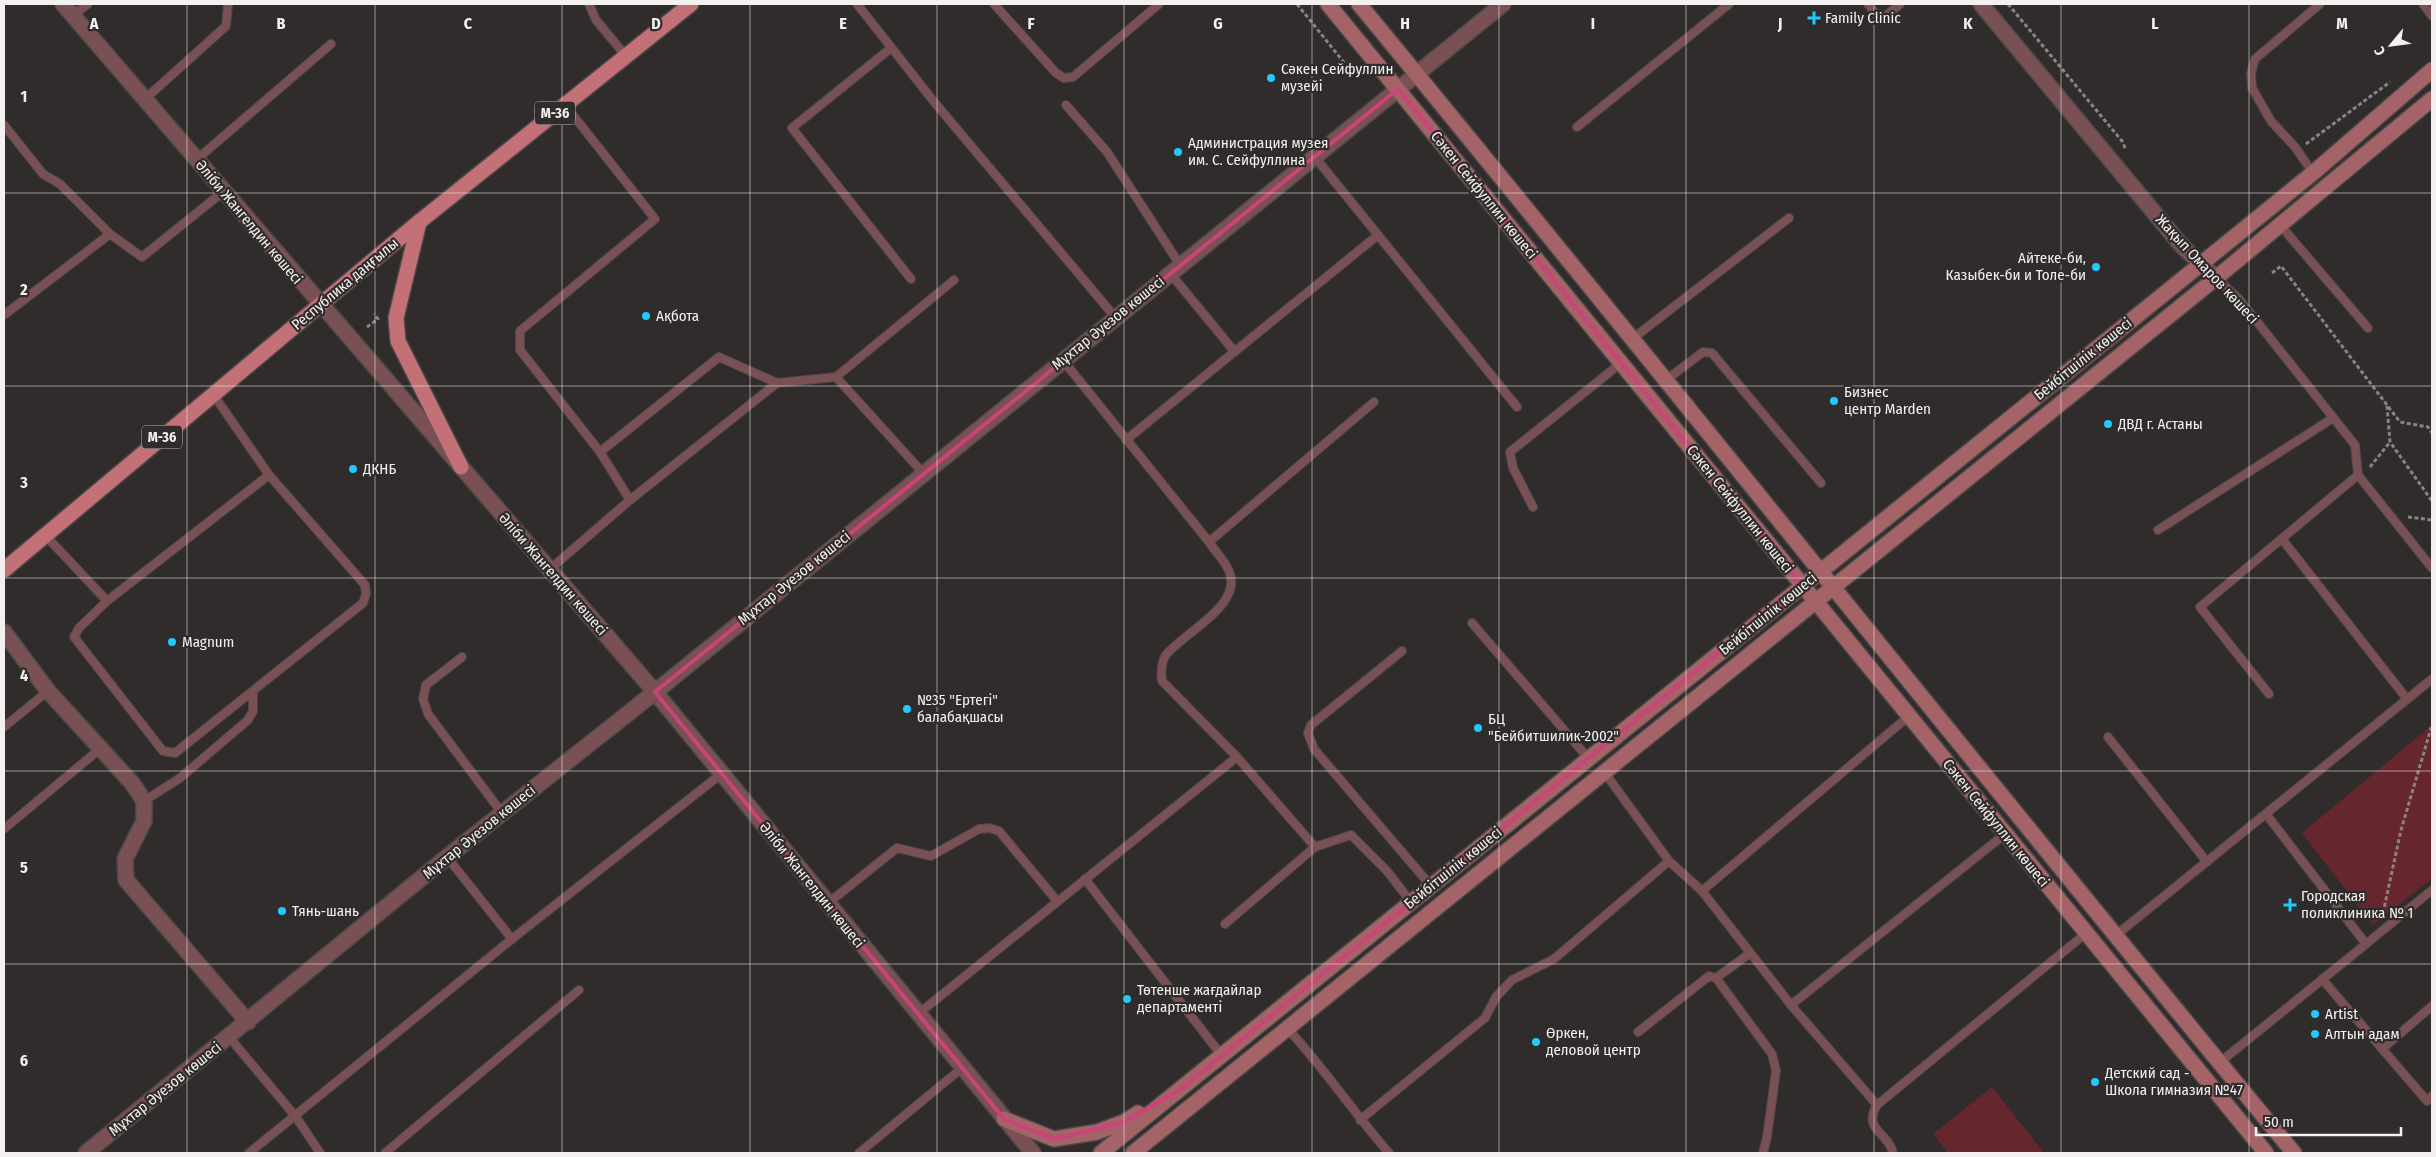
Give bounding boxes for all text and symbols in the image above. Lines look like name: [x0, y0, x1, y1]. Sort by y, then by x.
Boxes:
place label: Family Clinic: [1825, 9, 1901, 27]
marker: Family Clinic: [1807, 11, 1821, 25]
text: A: [89, 14, 99, 33]
text: B: [277, 14, 286, 33]
text: C: [464, 14, 473, 33]
text: D: [651, 14, 661, 33]
text: E: [839, 14, 847, 33]
text: F: [1027, 14, 1035, 33]
text: G: [1213, 14, 1223, 33]
text: H: [1400, 14, 1410, 33]
text: I: [1591, 14, 1595, 33]
text: J: [1777, 14, 1782, 33]
text: K: [1963, 14, 1973, 33]
text: L: [2151, 14, 2159, 33]
text: M: [2336, 14, 2348, 33]
north arrow: [2366, 20, 2416, 70]
text: С: [2371, 43, 2389, 58]
place label: Сәкен Сейфуллин музейі: [1281, 60, 1393, 95]
marker: Сәкен Сейфуллин музейі: [1265, 72, 1277, 84]
text: 1: [21, 87, 27, 106]
road number: M-36: [535, 102, 575, 125]
street label: Сәкен Сейфуллин көшесі: [1427, 128, 1541, 262]
place label: Администрация музея им. С. Сейфуллина: [1188, 134, 1328, 169]
marker: Администрация музея им. С. Сейфуллина: [1172, 146, 1184, 158]
street label: Әліби Жангелдин көшесі: [192, 156, 306, 288]
street label: Жақып Омаров көшесі: [2152, 211, 2262, 327]
street label: Республика даңғылы: [288, 234, 402, 334]
place label: Айтеке-би, Казыбек-би и Толе-би: [1946, 249, 2086, 284]
marker: Айтеке-би, Казыбек-би и Толе-би: [2090, 261, 2102, 273]
street label: Мұхтар Әуезов көшесі: [1048, 272, 1168, 374]
text: 2: [19, 280, 28, 299]
place label: Ақбота: [656, 307, 699, 325]
marker: Ақбота: [640, 310, 652, 322]
street label: Бейбітшілік көшесі: [2030, 314, 2136, 404]
place label: Бизнес центр Marden: [1844, 383, 1931, 418]
marker: Бизнес центр Marden: [1828, 395, 1840, 407]
place label: ДВД г. Астаны: [2117, 415, 2203, 433]
marker: ДВД г. Астаны: [2102, 418, 2114, 430]
road number: M-36: [142, 426, 182, 448]
street label: Сәкен Сейфуллин көшесі: [1683, 442, 1797, 576]
place label: ДКНБ: [362, 460, 396, 478]
marker: ДКНБ: [347, 463, 359, 475]
text: 3: [19, 473, 28, 492]
street label: Әліби Жангелдин көшесі: [495, 509, 611, 639]
street label: Мұхтар Әуезов көшесі: [734, 527, 854, 629]
street label: Бейбітшілік көшесі: [1715, 569, 1821, 659]
place label: Magnum: [182, 633, 234, 651]
marker: Magnum: [166, 636, 178, 648]
text: 4: [20, 666, 28, 685]
place label: №35 "Ертегі" балабақшасы: [917, 691, 1004, 726]
marker: №35 "Ертегі" балабақшасы: [901, 703, 913, 715]
place label: БЦ "Бейбитшилик-2002": [1488, 710, 1619, 745]
marker: БЦ "Бейбитшилик-2002": [1472, 722, 1484, 734]
street label: Сәкен Сейфуллин көшесі: [1939, 756, 2053, 890]
street label: Мұхтар Әуезов көшесі: [419, 781, 539, 883]
street label: Әліби Жангелдин көшесі: [756, 819, 868, 951]
street label: Бейбітшілік көшесі: [1400, 823, 1506, 913]
text: 5: [20, 858, 28, 877]
place label: Городская поликлиника № 1: [2301, 887, 2413, 922]
marker: Городская поликлиника № 1: [2283, 898, 2297, 912]
place label: Тянь-шань: [292, 902, 359, 920]
marker: Тянь-шань: [276, 905, 288, 917]
place label: Төтенше жағдайлар департаменті: [1137, 981, 1261, 1016]
marker: Төтенше жағдайлар департаменті: [1121, 993, 1133, 1005]
place label: Artist: [2325, 1005, 2358, 1023]
marker: Artist: [2309, 1008, 2321, 1020]
place label: Өркен, деловой центр: [1546, 1024, 1641, 1059]
place label: Алтын адам: [2325, 1025, 2400, 1043]
marker: Алтын адам: [2309, 1028, 2321, 1040]
marker: Өркен, деловой центр: [1530, 1036, 1542, 1048]
street label: Мұхтар Әуезов көшесі: [105, 1038, 225, 1140]
text: 6: [20, 1051, 28, 1070]
place label: Детский сад - Школа гимназия №47: [2104, 1064, 2243, 1099]
marker: Детский сад - Школа гимназия №47: [2089, 1076, 2101, 1088]
scale bar: [2256, 1104, 2401, 1136]
text: 50 m: [2264, 1113, 2294, 1131]

